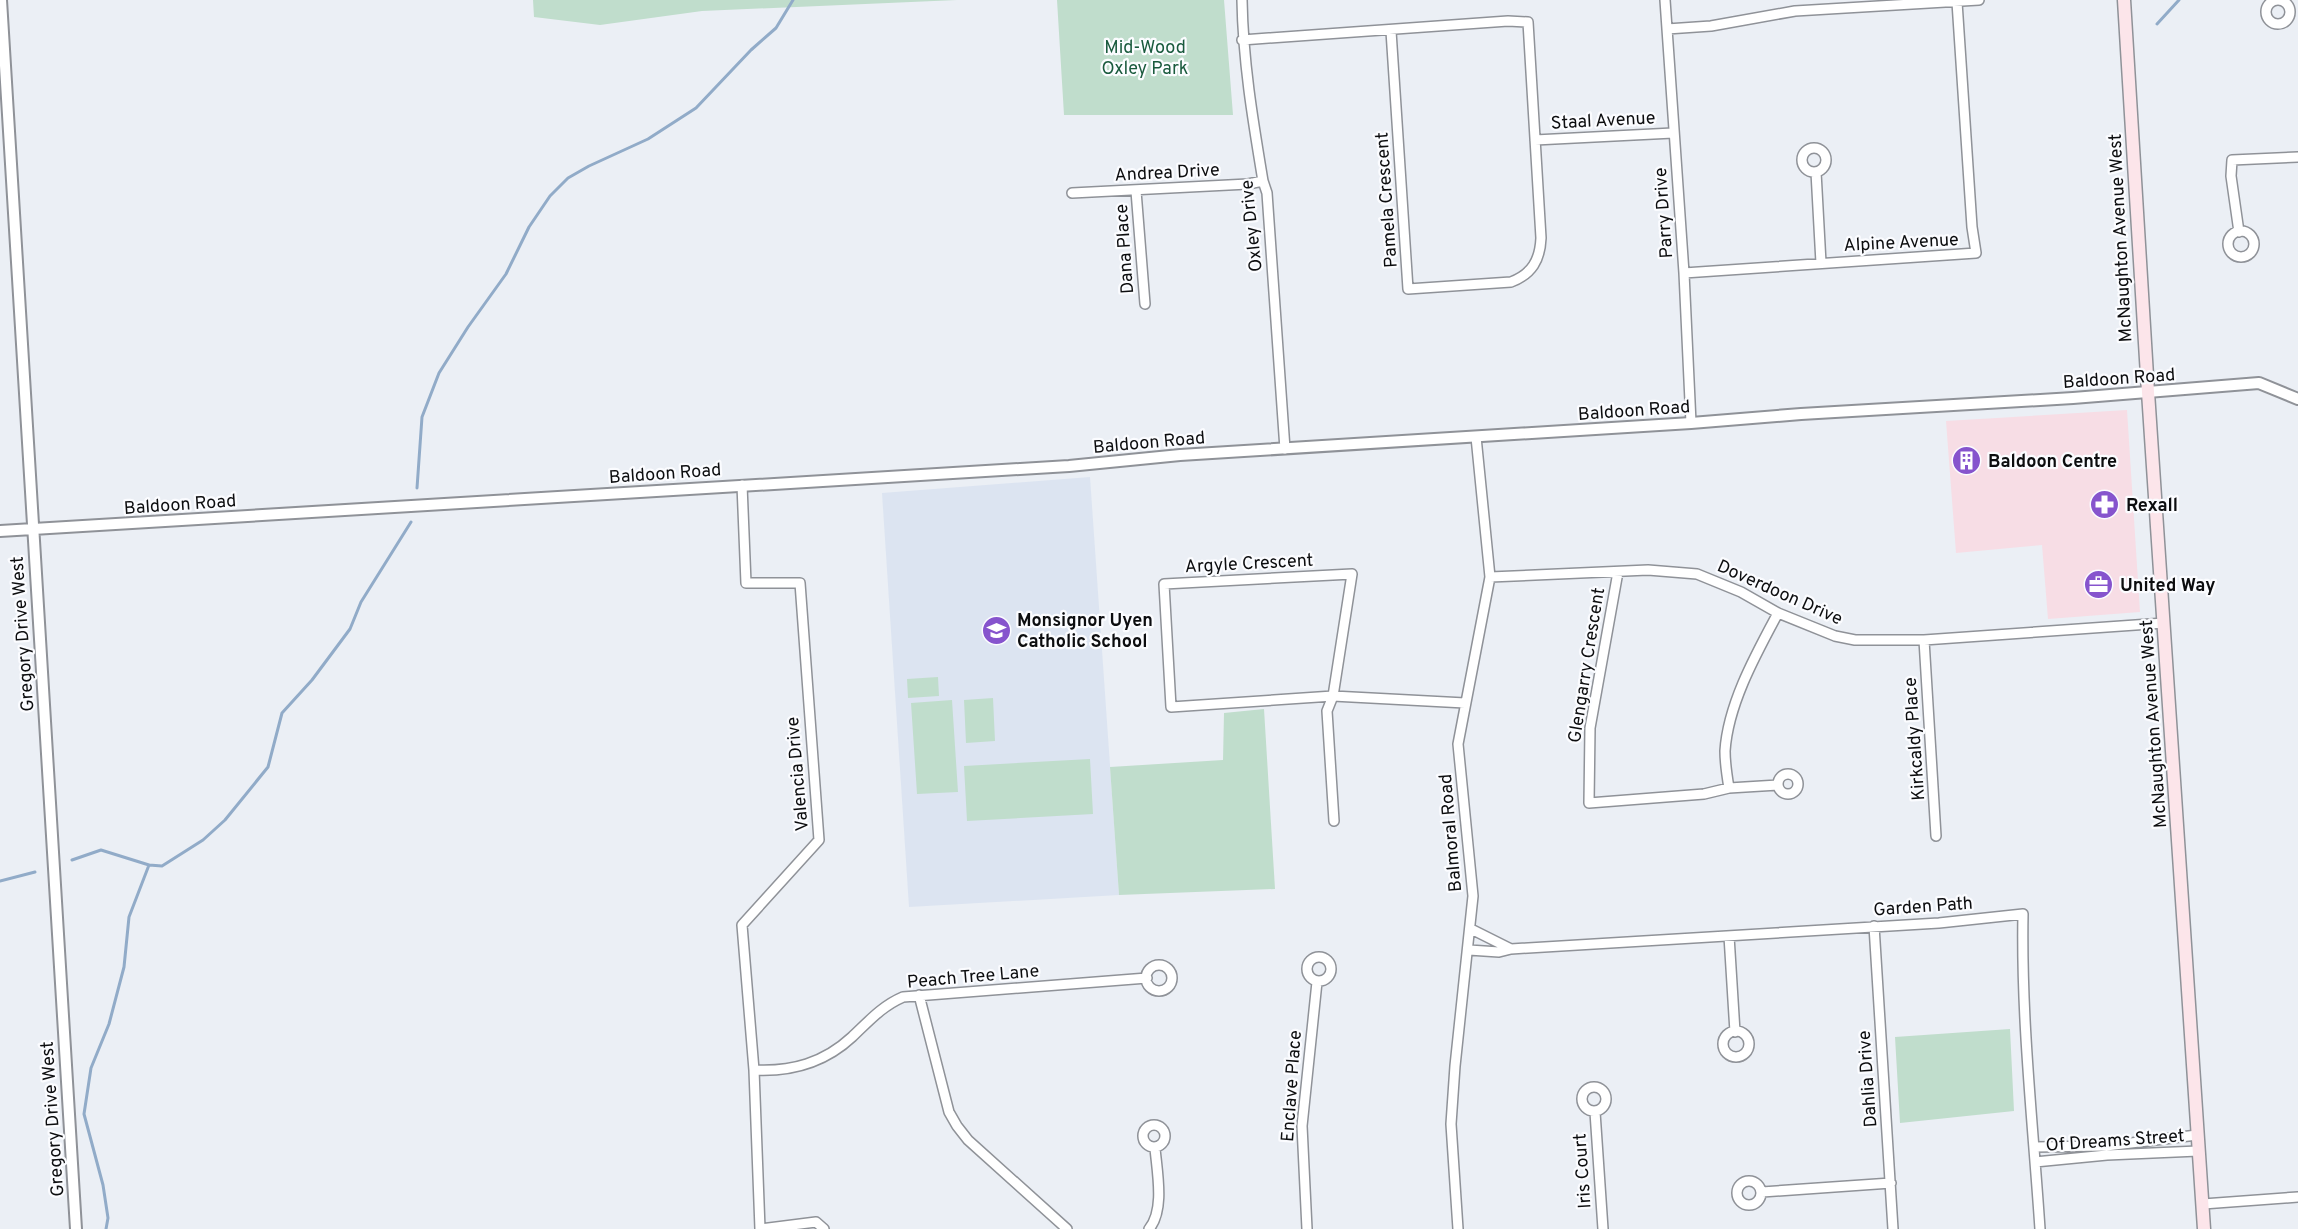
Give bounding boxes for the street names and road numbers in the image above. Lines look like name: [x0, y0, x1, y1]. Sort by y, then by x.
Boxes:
street label: Staal Avenue: [1550, 107, 1656, 136]
street label: Pamela Crescent: [1371, 131, 1404, 269]
street label: McNaughton Avenue West: [2105, 133, 2138, 343]
street label: Andrea Drive: [1114, 159, 1220, 188]
street label: Parry Drive: [1650, 167, 1679, 259]
street label: Oxley Drive: [1236, 179, 1269, 273]
street label: Dana Place: [1111, 203, 1140, 295]
street label: Alpine Avenue: [1843, 229, 1959, 258]
street label: Baldoon Road: [2062, 364, 2176, 395]
street label: Baldoon Road: [1577, 396, 1691, 427]
street label: Baldoon Road: [1092, 427, 1206, 460]
street label: Baldoon Road: [608, 459, 722, 490]
street label: Baldoon Road: [123, 490, 237, 521]
street label: Argyle Crescent: [1184, 550, 1314, 579]
street label: Gregory Drive West: [7, 555, 40, 712]
street label: Doverdoon Drive: [1713, 555, 1846, 631]
street label: Glengarry Crescent: [1564, 586, 1611, 744]
street label: McNaughton Avenue West: [2136, 619, 2173, 829]
street label: Kirkcaldy Place: [1900, 676, 1931, 801]
street label: Valencia Drive: [782, 716, 815, 832]
street label: Balmoral Road: [1435, 773, 1468, 893]
street label: Garden Path: [1873, 893, 1974, 922]
street label: Peach Tree Lane: [906, 960, 1040, 995]
street label: Enclave Place: [1277, 1029, 1308, 1143]
street label: Dahlia Drive: [1854, 1030, 1883, 1128]
street label: Gregory Drive West: [37, 1040, 70, 1197]
street label: Of Dreams Street: [2045, 1125, 2185, 1158]
street label: Iris Court: [1569, 1133, 1598, 1209]

